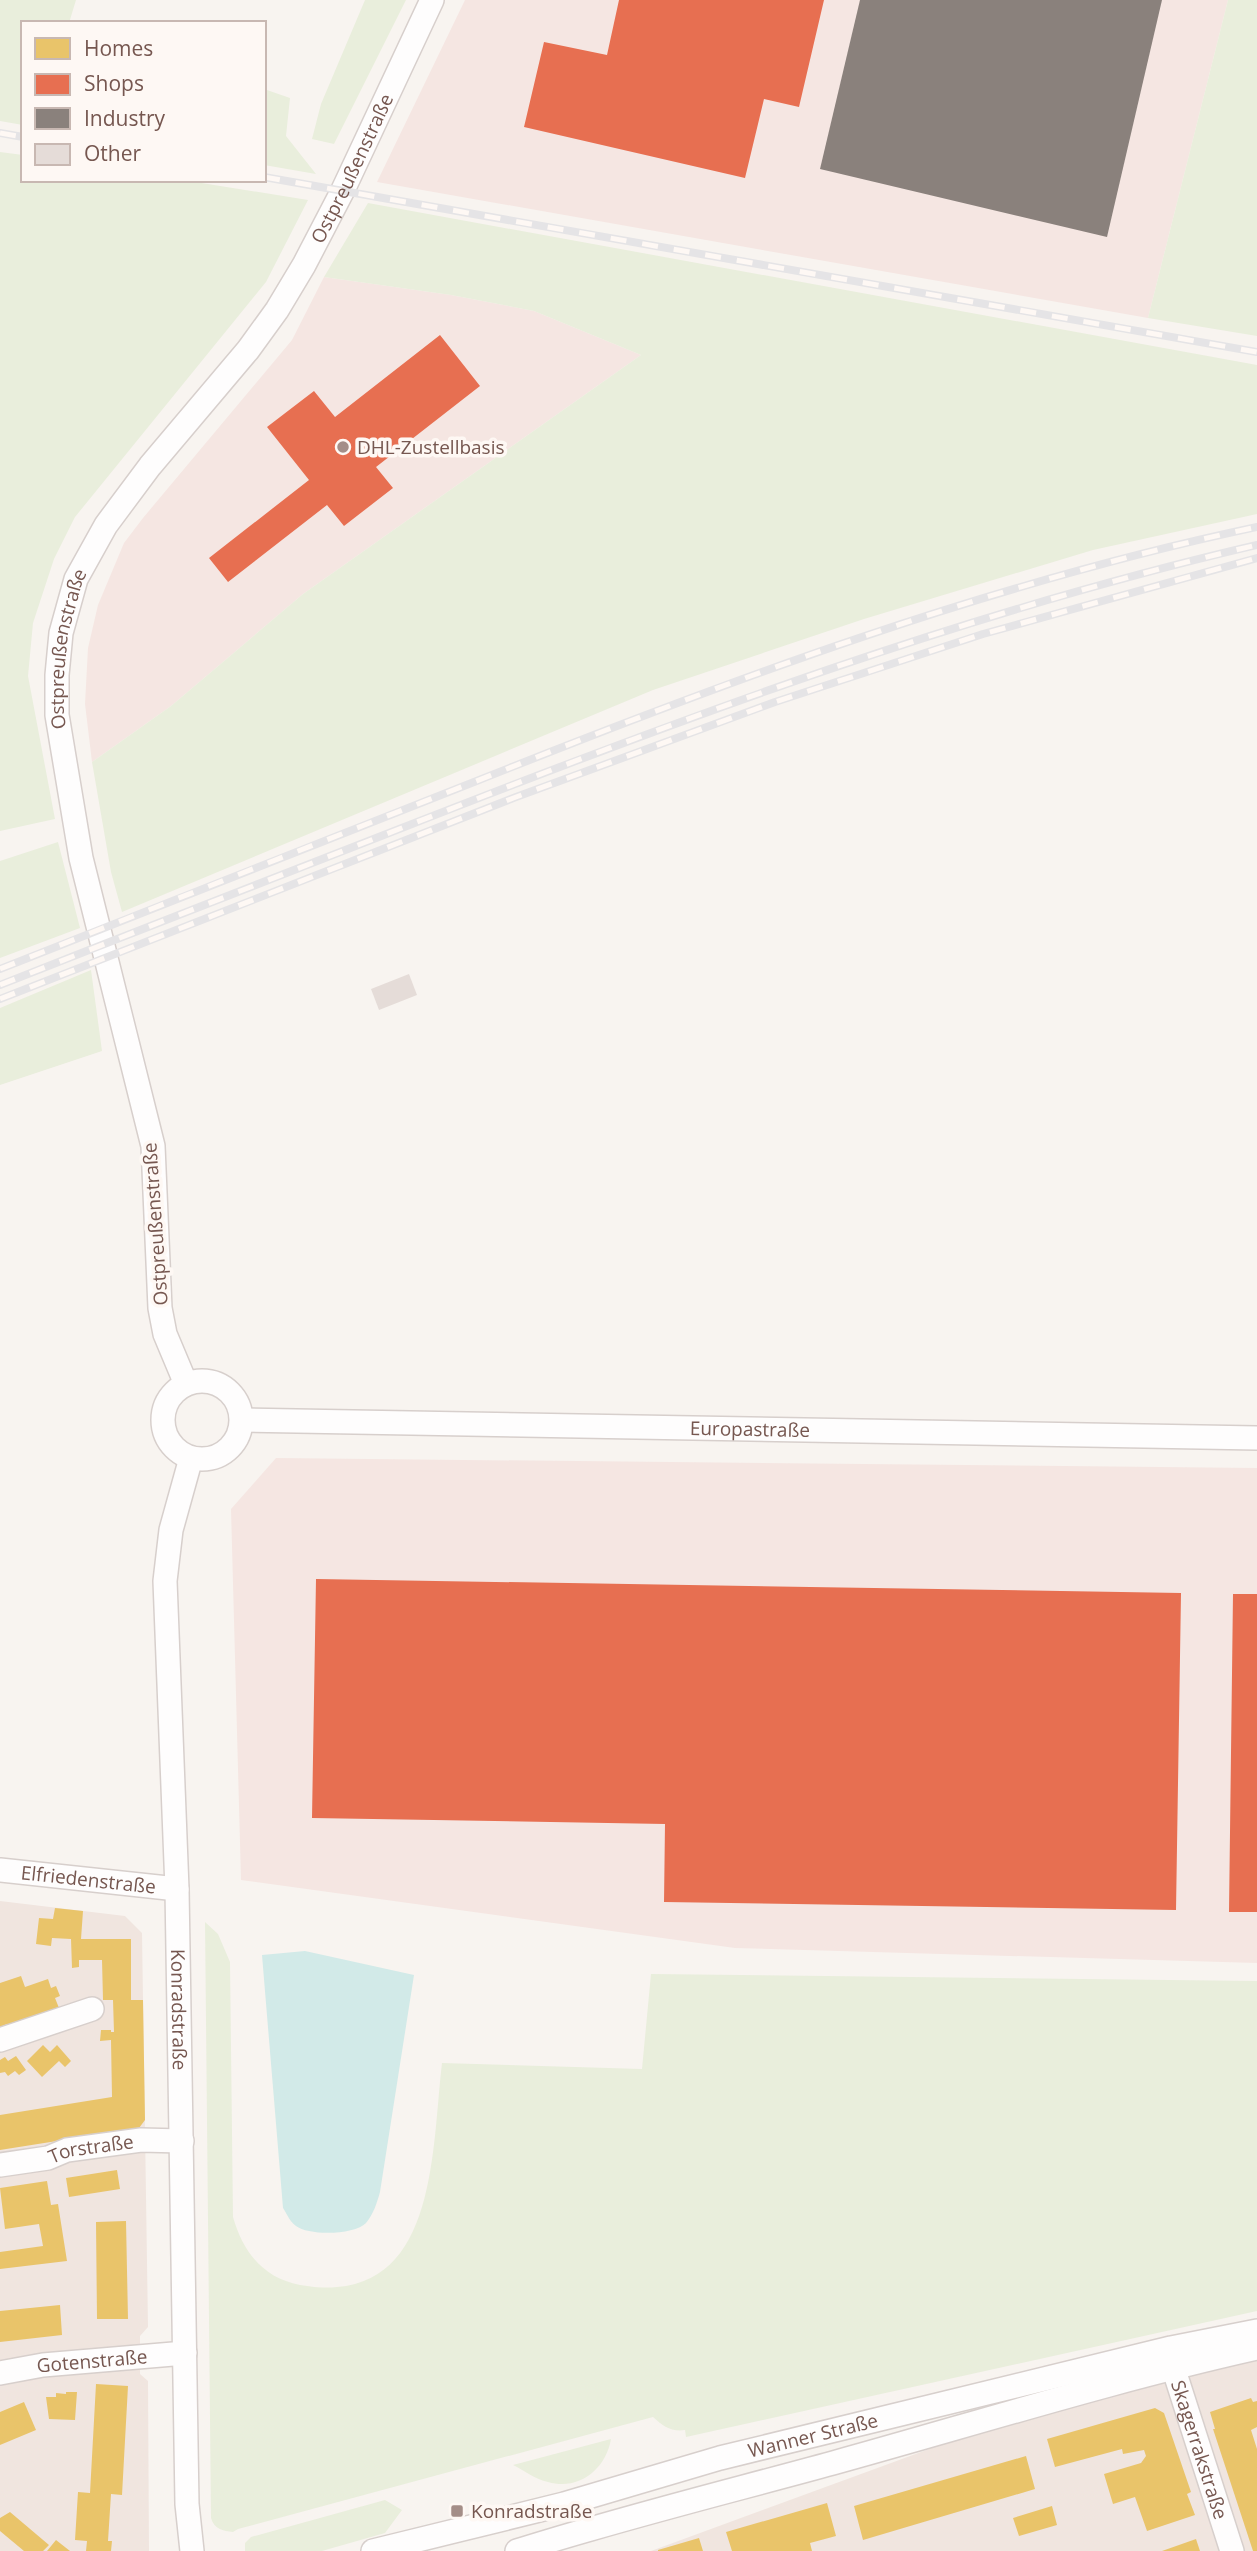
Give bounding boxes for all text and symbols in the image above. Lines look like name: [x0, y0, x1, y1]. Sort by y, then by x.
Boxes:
legend: [21, 21, 266, 182]
text: Homes: [84, 34, 153, 62]
text: Shops: [84, 69, 144, 97]
street label: Ostpreußenstraße: [305, 89, 399, 248]
text: Industry: [84, 104, 166, 132]
text: Other: [84, 139, 141, 167]
place label: DHL-Zustellbasis: [357, 434, 505, 460]
marker: DHL-Zustellbasis: [335, 439, 351, 455]
street label: Ostpreußenstraße: [44, 563, 93, 731]
street label: Ostpreußenstraße: [136, 1142, 174, 1306]
street label: Europastraße: [690, 1415, 810, 1443]
street label: Elfriedenstraße: [20, 1859, 157, 1900]
street label: Konradstraße: [165, 1949, 193, 2071]
street label: Torstraße: [44, 2128, 135, 2169]
street label: Gotenstraße: [36, 2343, 149, 2378]
street label: Skagerrakstraße: [1165, 2377, 1234, 2523]
street label: Wanner Straße: [745, 2407, 881, 2464]
place label: Konradstraße: [471, 2498, 592, 2524]
marker: Konradstraße: [449, 2503, 465, 2519]

